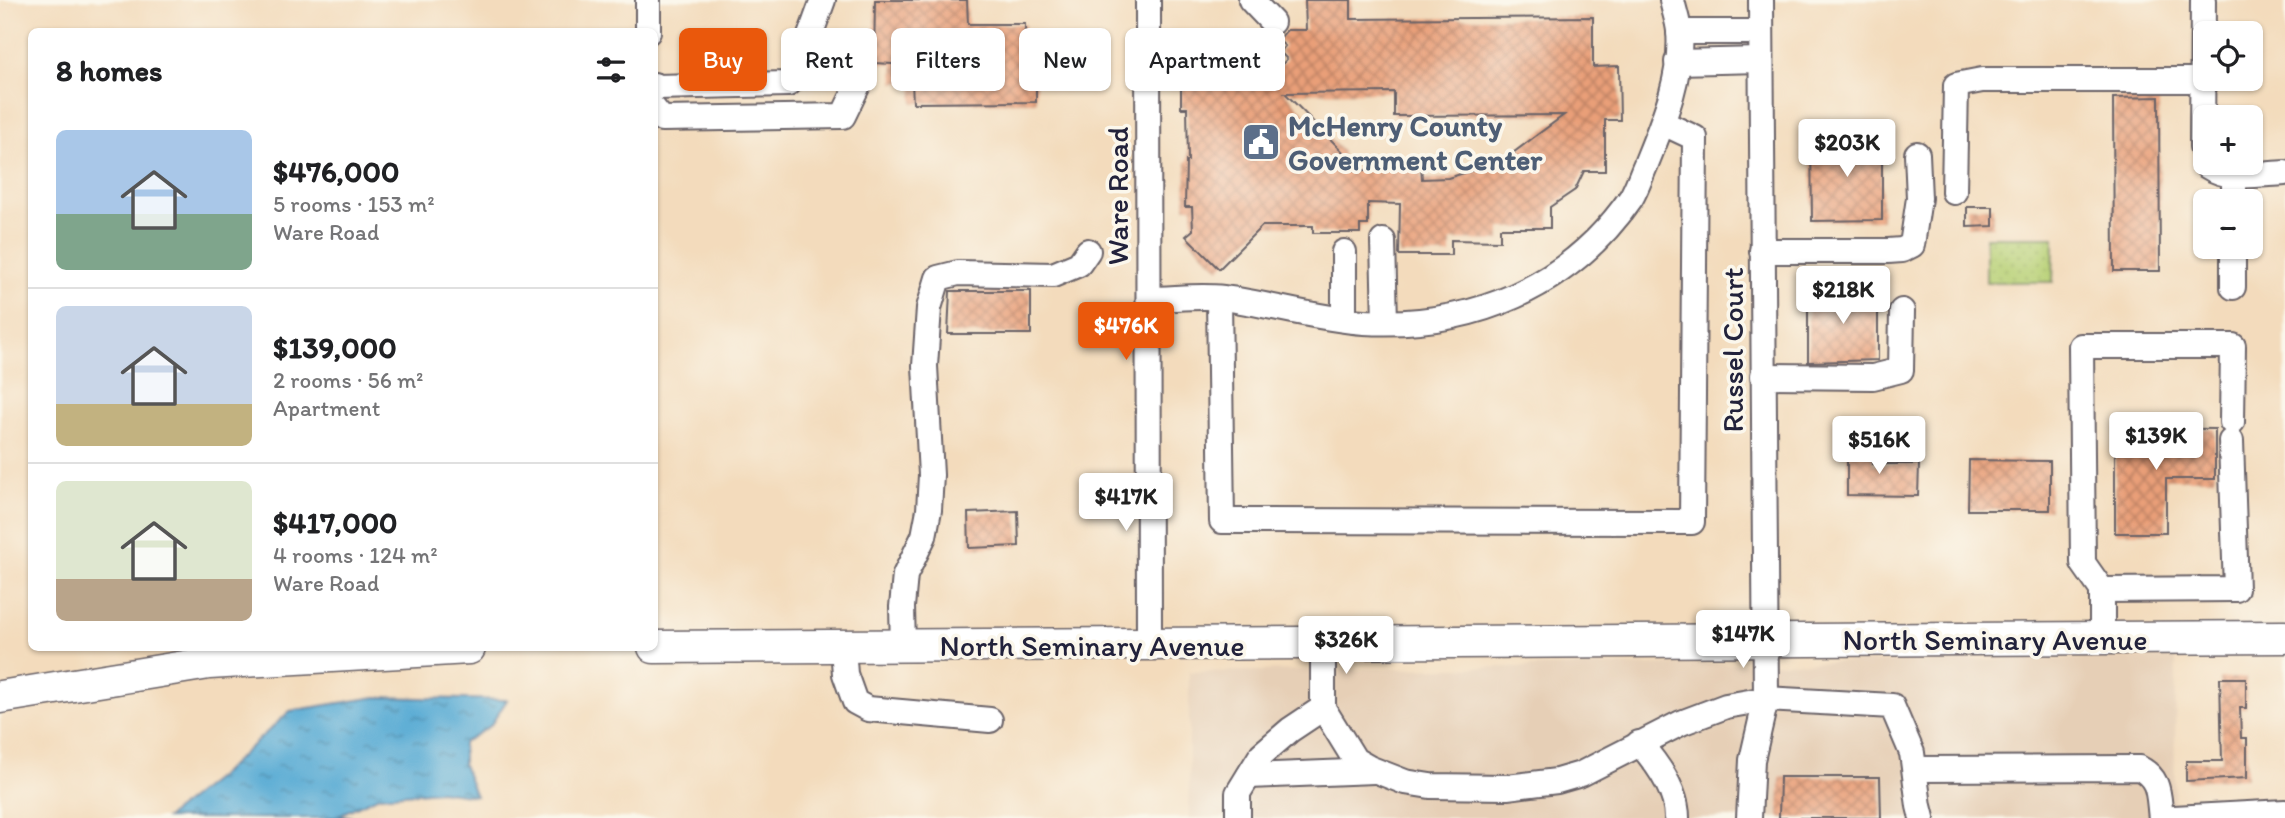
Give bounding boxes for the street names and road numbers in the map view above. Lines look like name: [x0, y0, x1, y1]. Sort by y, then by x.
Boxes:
street label: Ware Road: [1099, 127, 1136, 265]
street label: Russel Court: [1714, 267, 1751, 433]
street label: North Seminary Avenue: [1842, 621, 2148, 658]
street label: North Seminary Avenue: [939, 627, 1245, 664]

